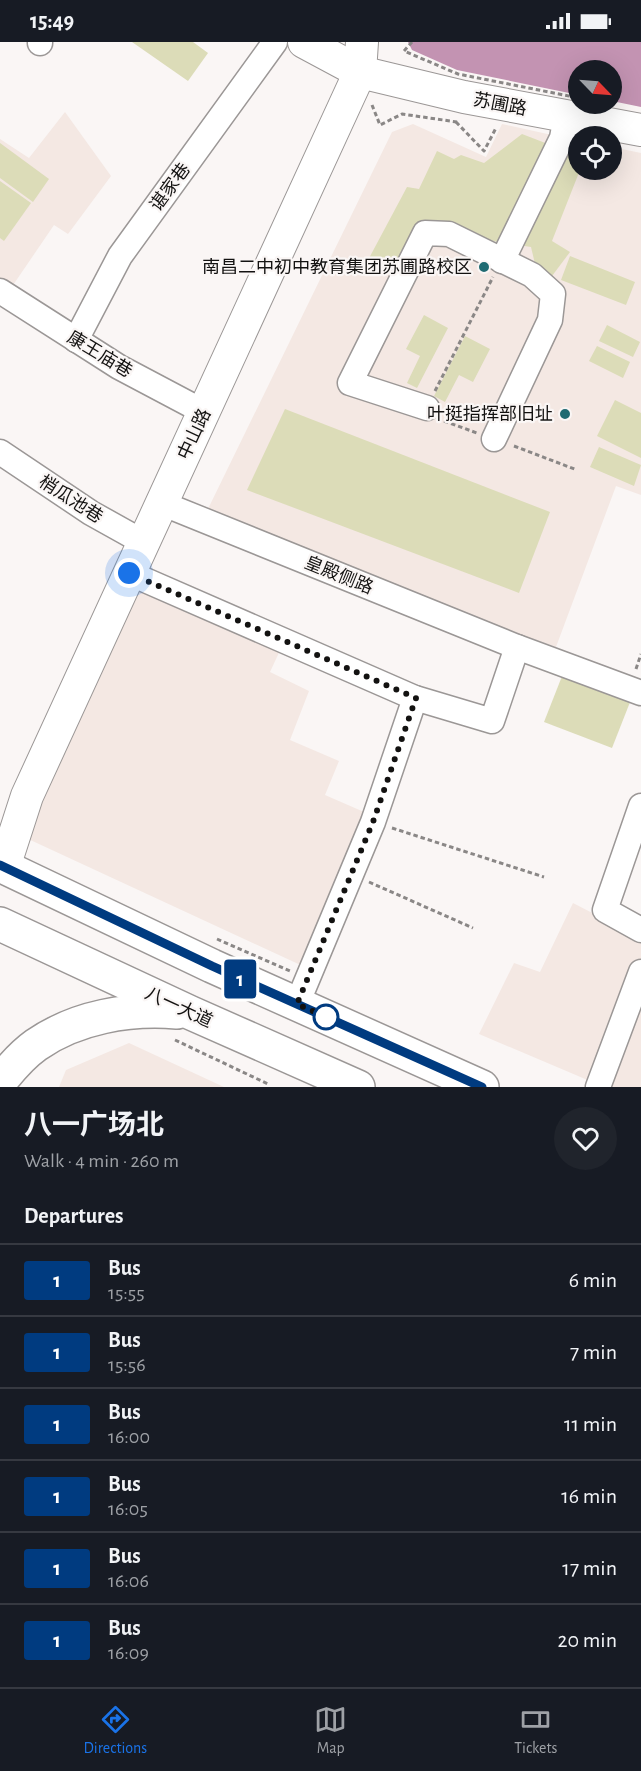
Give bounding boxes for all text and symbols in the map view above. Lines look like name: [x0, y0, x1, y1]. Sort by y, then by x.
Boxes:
text: 15:49: [30, 10, 74, 32]
north arrow: [568, 60, 622, 114]
map controls: [568, 60, 622, 180]
street label: 苏圃路: [472, 89, 528, 119]
button: locate: [568, 126, 622, 180]
street label: 谌家巷: [146, 159, 194, 215]
place label: 南昌二中初中教育集团苏圃路校区: [202, 257, 472, 277]
marker: 南昌二中初中教育集团苏圃路校区: [477, 260, 491, 274]
street label: 康王庙巷: [64, 327, 136, 381]
place label: 叶挺指挥部旧址: [427, 404, 553, 424]
street label: 中山路: [174, 405, 214, 463]
marker: 叶挺指挥部旧址: [558, 407, 572, 421]
street label: 梢瓜池巷: [35, 471, 107, 527]
street label: 皇殿侧路: [302, 552, 376, 598]
your location: [114, 558, 144, 588]
line badge: 1: [220, 960, 260, 998]
text: 1: [236, 969, 244, 990]
street label: 八一大道: [142, 983, 216, 1031]
unlabelled marker: [313, 1004, 339, 1030]
button: heart: [554, 1107, 617, 1170]
text: 八一广场北: [24, 1112, 164, 1140]
text: Walk · 4 min · 260 m: [24, 1151, 179, 1171]
text: Departures: [24, 1205, 124, 1227]
text: Bus: [108, 1257, 141, 1279]
text: 6 min: [569, 1269, 617, 1291]
text: 1: [53, 1270, 61, 1291]
text: 15:55: [108, 1283, 145, 1303]
text: Bus: [108, 1329, 141, 1351]
text: 7 min: [570, 1341, 617, 1363]
text: 1: [53, 1342, 61, 1363]
text: 15:56: [108, 1355, 146, 1375]
text: Bus: [108, 1401, 141, 1423]
text: 11 min: [564, 1413, 617, 1435]
text: 1: [53, 1414, 61, 1435]
text: 16:00: [108, 1427, 150, 1447]
text: Bus: [108, 1473, 141, 1495]
text: 16 min: [561, 1485, 617, 1507]
text: 1: [53, 1486, 61, 1507]
text: 16:05: [108, 1499, 148, 1519]
text: Bus: [108, 1545, 141, 1567]
text: 17 min: [562, 1557, 617, 1579]
text: 1: [53, 1558, 61, 1579]
text: 16:06: [108, 1571, 149, 1591]
text: Bus: [108, 1617, 141, 1639]
text: 20 min: [557, 1629, 617, 1651]
text: 1: [53, 1630, 61, 1651]
text: 16:09: [108, 1643, 149, 1663]
tab: Directions: [83, 1703, 147, 1758]
tab: Map: [314, 1703, 347, 1758]
tab: Tickets: [514, 1703, 557, 1758]

